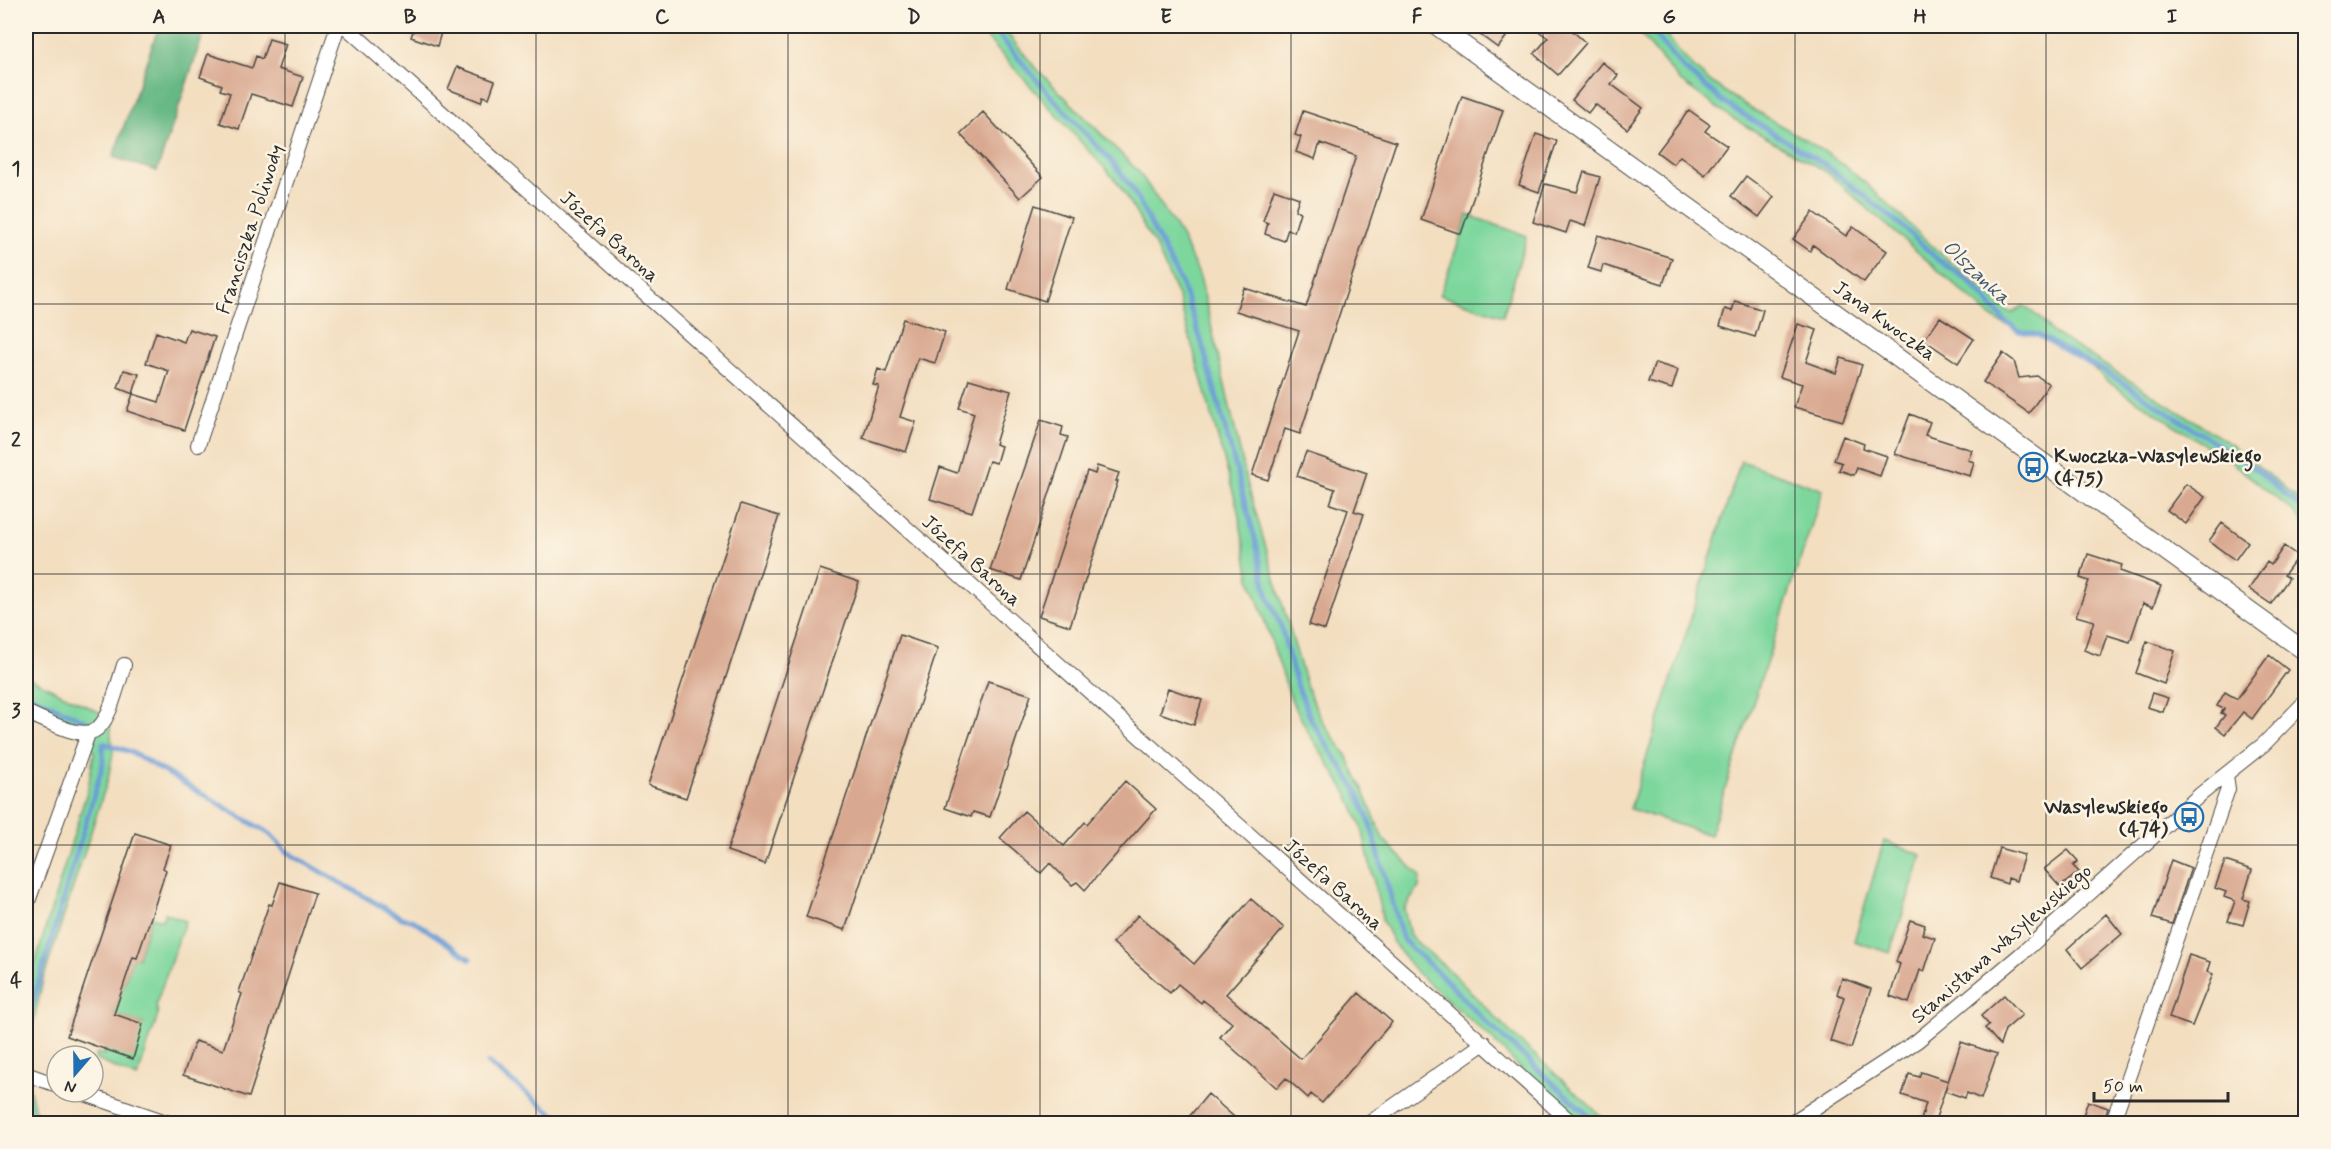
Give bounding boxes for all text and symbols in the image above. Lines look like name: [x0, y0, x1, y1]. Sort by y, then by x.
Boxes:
text: A: [152, 4, 166, 31]
text: B: [404, 4, 417, 31]
text: C: [655, 4, 670, 31]
text: D: [907, 4, 921, 31]
text: E: [1160, 4, 1172, 31]
text: F: [1412, 4, 1423, 31]
text: G: [1662, 4, 1676, 31]
text: H: [1913, 4, 1927, 31]
text: I: [2167, 4, 2177, 31]
street label: Franciszka Poliwody: [210, 141, 291, 318]
text: 1: [12, 156, 20, 183]
street label: Józefa Barona: [553, 185, 665, 289]
water label: Olszanka: [1936, 234, 2018, 313]
street label: Jana Kwoczka: [1827, 275, 1941, 368]
text: 2: [11, 427, 21, 454]
place label: Kwoczka-Wasylewskiego (475): [2054, 443, 2261, 493]
bus stop icon: Kwoczka-Wasylewskiego (475): [2017, 451, 2049, 483]
street label: Józefa Barona: [915, 509, 1027, 613]
text: 3: [11, 698, 21, 725]
place label: Wasylewskiego (474): [2043, 794, 2169, 844]
bus stop icon: Wasylewskiego (474): [2173, 801, 2205, 833]
street label: Józefa Barona: [1277, 833, 1389, 937]
street label: Stanisława Wasylewskiego: [1906, 858, 2099, 1031]
text: 4: [10, 968, 22, 995]
north arrow: [45, 1044, 105, 1104]
scale bar: [2094, 1065, 2228, 1103]
text: N: [62, 1075, 79, 1098]
text: 50 m: [2103, 1075, 2143, 1099]

